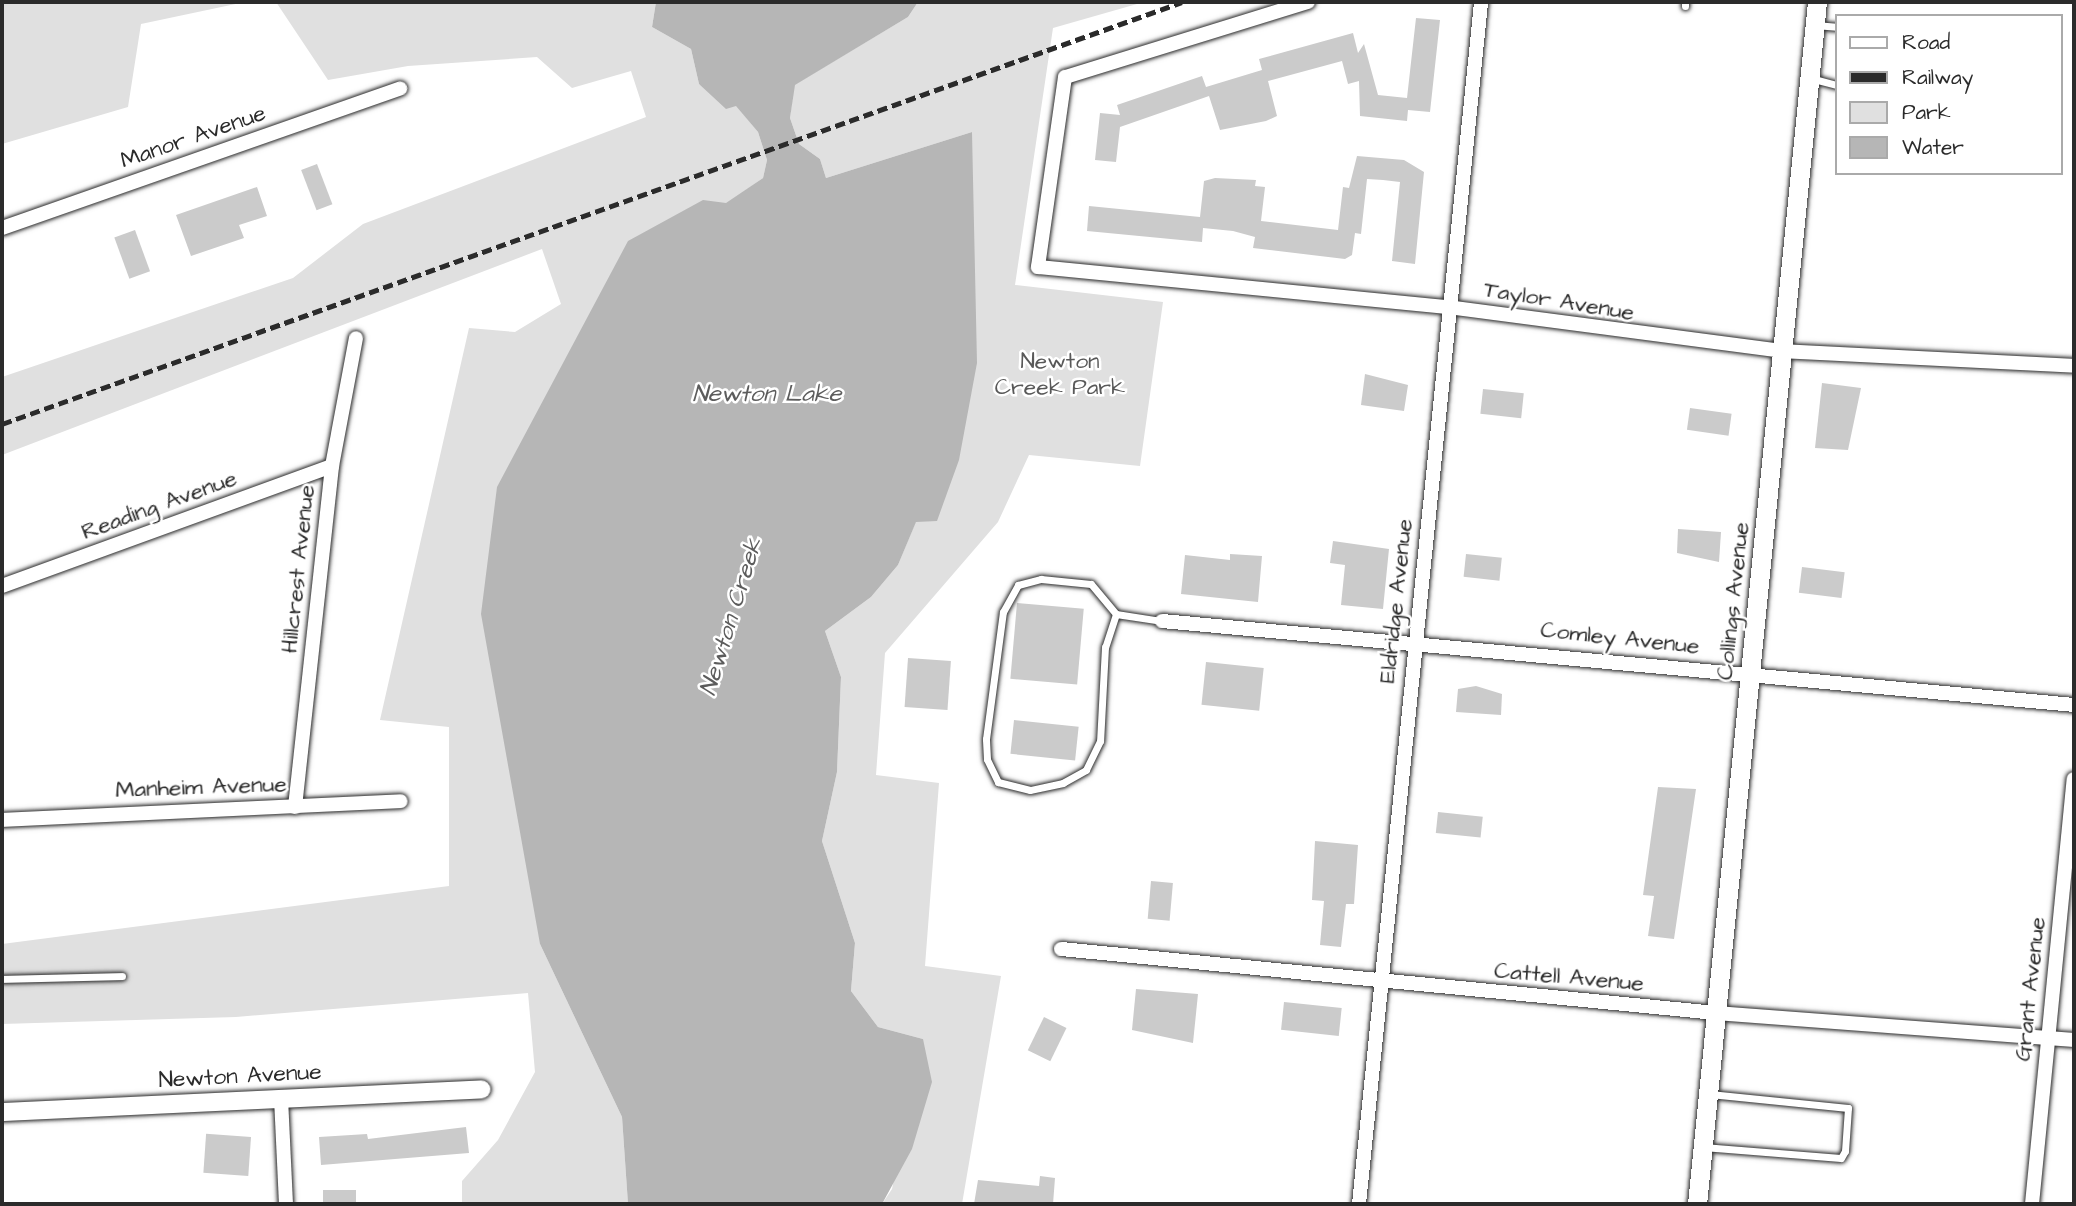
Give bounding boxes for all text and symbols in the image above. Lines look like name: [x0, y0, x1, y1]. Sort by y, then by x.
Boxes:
legend: [1834, 14, 2062, 175]
text: Road: [1902, 28, 1950, 57]
text: Railway: [1902, 63, 1973, 92]
text: Park: [1902, 98, 1951, 127]
street label: Manor Avenue: [117, 99, 269, 175]
text: Water: [1902, 133, 1964, 162]
street label: Taylor Avenue: [1482, 275, 1636, 327]
park label: Newton Creek Park: [995, 347, 1125, 401]
water label: Newton Lake: [693, 381, 841, 409]
street label: Reading Avenue: [78, 464, 240, 546]
street label: Hillcrest Avenue: [275, 483, 321, 655]
street label: Eldridge Avenue: [1374, 517, 1418, 685]
street label: Collings Avenue: [1711, 521, 1755, 681]
water label: Newton Creek: [694, 535, 770, 699]
street label: Comley Avenue: [1539, 616, 1701, 660]
street label: Manheim Avenue: [115, 770, 287, 804]
street label: Grant Avenue: [2009, 915, 2051, 1063]
street label: Cattell Avenue: [1493, 957, 1645, 997]
street label: Newton Avenue: [158, 1058, 322, 1094]

